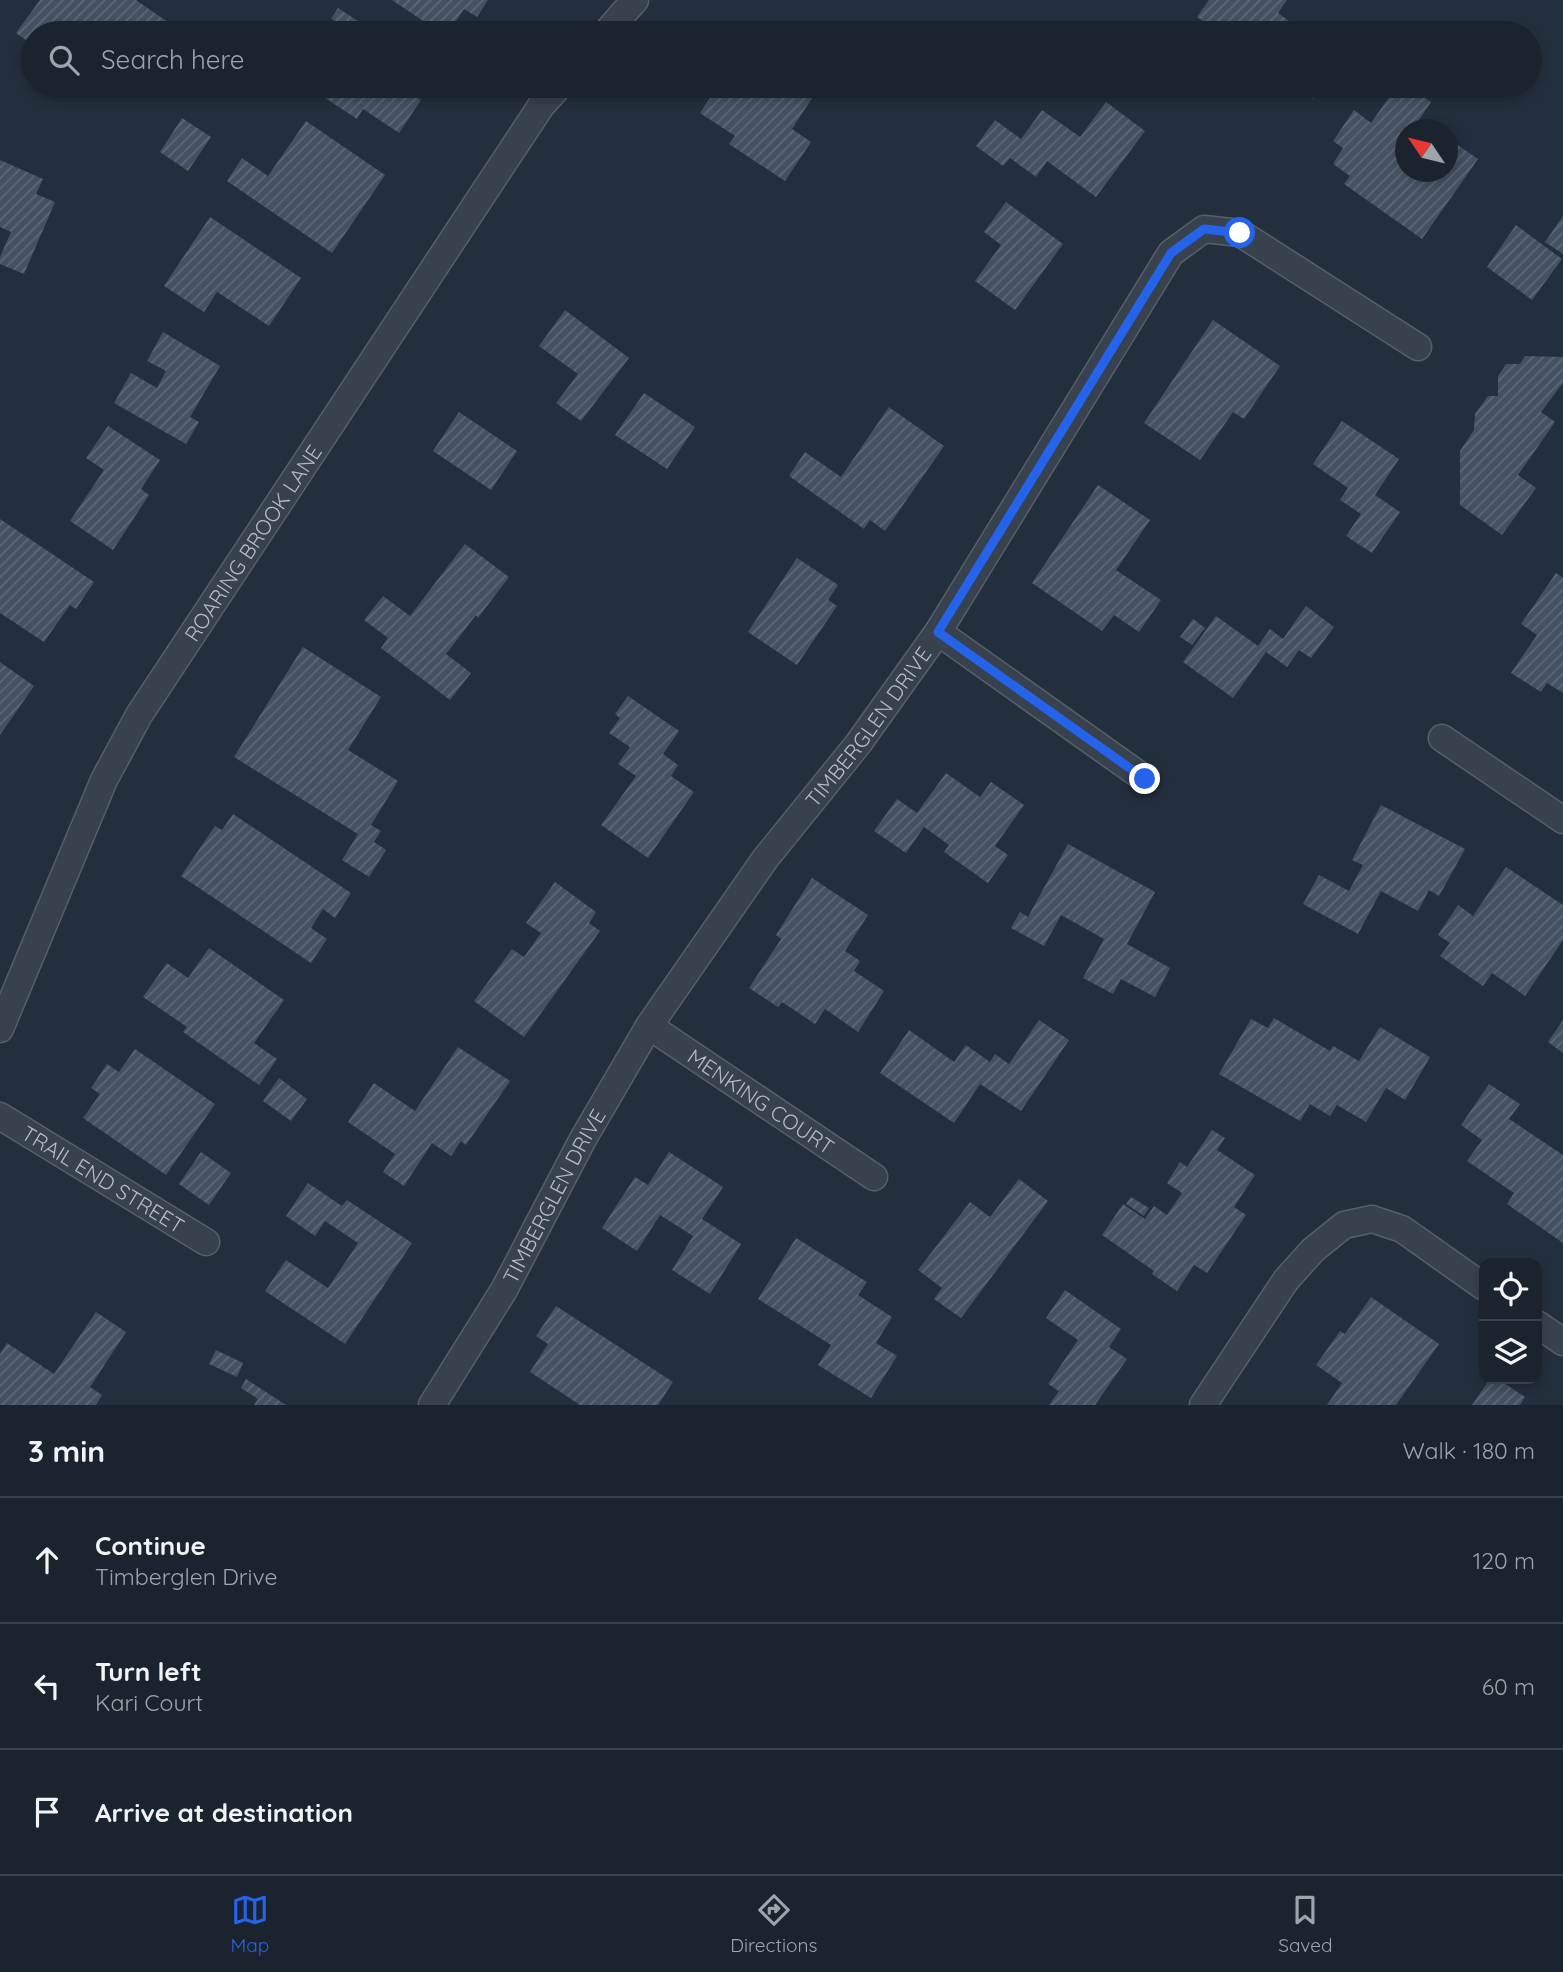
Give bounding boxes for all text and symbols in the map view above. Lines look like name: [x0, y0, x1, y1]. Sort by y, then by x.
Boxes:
search box: [21, 21, 1542, 98]
icon: search: [45, 41, 83, 79]
text: Search here: [101, 43, 245, 76]
north arrow: [1395, 119, 1458, 182]
route start: [1224, 217, 1255, 248]
street label: ROARING BROOK LANE: [178, 440, 327, 646]
street label: TIMBERGLEN DRIVE: [799, 641, 936, 812]
route end: [1129, 763, 1160, 794]
street label: MENKING COURT: [683, 1043, 839, 1160]
street label: TIMBERGLEN DRIVE: [497, 1104, 611, 1288]
street label: TRAIL END STREET: [17, 1120, 189, 1239]
map controls: [1479, 1258, 1542, 1384]
button: locate: [1479, 1258, 1542, 1321]
button: layers: [1479, 1321, 1542, 1384]
text: 3 min: [28, 1432, 105, 1470]
text: Walk · 180 m: [1403, 1436, 1535, 1465]
text: Continue: [95, 1529, 206, 1562]
icon: ahead: [28, 1541, 66, 1579]
text: 120 m: [1473, 1546, 1535, 1575]
text: Timberglen Drive: [95, 1562, 278, 1591]
text: Turn left: [95, 1655, 202, 1688]
icon: left: [28, 1667, 66, 1705]
text: 60 m: [1482, 1672, 1535, 1701]
text: Kari Court: [95, 1688, 203, 1717]
icon: arrive: [28, 1793, 66, 1831]
text: Arrive at destination: [95, 1796, 353, 1829]
tab: Map: [231, 1891, 269, 1957]
tab: Directions: [730, 1891, 817, 1957]
tab: Saved: [1278, 1891, 1333, 1957]

